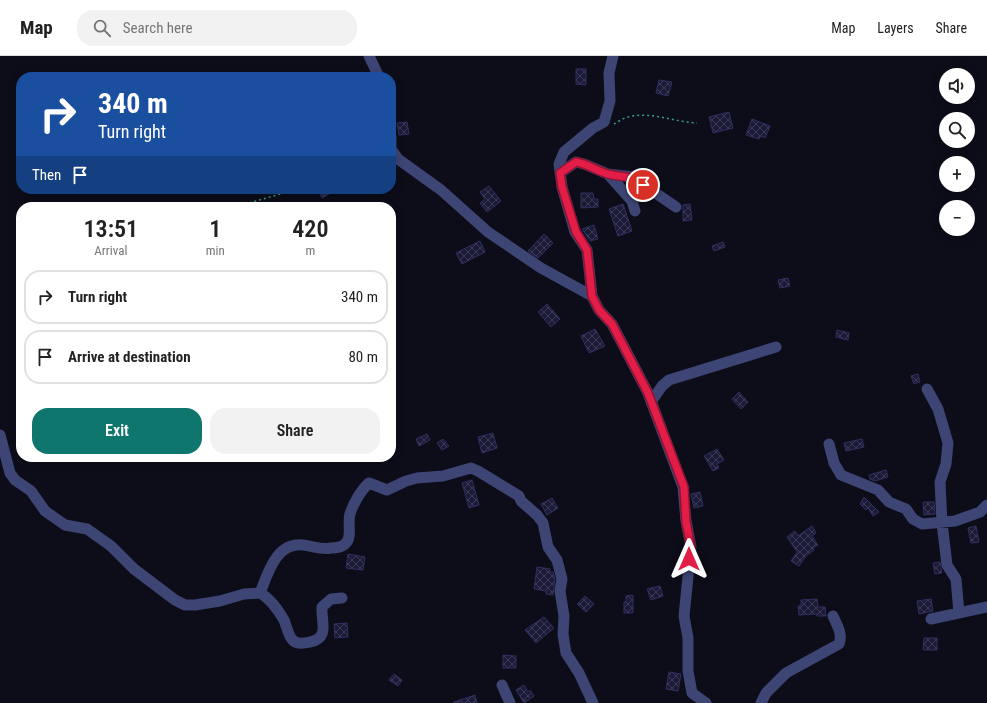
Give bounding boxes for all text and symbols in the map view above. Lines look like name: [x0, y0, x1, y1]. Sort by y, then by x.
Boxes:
search box: [77, 10, 357, 46]
text: Map: [20, 16, 53, 39]
icon: search: [91, 17, 113, 39]
text: Search here: [123, 19, 193, 37]
text: Map: [831, 20, 855, 36]
text: Layers: [877, 20, 914, 36]
text: Share: [936, 20, 967, 36]
map controls: [939, 68, 975, 236]
button: sound: [939, 68, 975, 104]
text: 340 m: [98, 87, 168, 120]
icon: right: [32, 88, 84, 140]
button: search: [939, 112, 975, 148]
text: Turn right: [98, 121, 166, 142]
button: +: [939, 156, 975, 192]
icon: arrive: [69, 164, 91, 186]
text: Then: [32, 166, 61, 184]
pin: [626, 168, 660, 202]
icon: arrive: [632, 174, 654, 196]
button: −: [939, 200, 975, 236]
text: 13:51: [84, 215, 138, 243]
text: 1: [209, 215, 221, 243]
text: 420: [292, 215, 328, 243]
text: Arrival: [94, 243, 127, 258]
text: min: [206, 243, 225, 258]
text: m: [305, 243, 315, 258]
icon: right: [34, 286, 56, 308]
text: Turn right: [68, 288, 127, 306]
text: 340 m: [341, 288, 378, 306]
icon: arrive: [34, 346, 56, 368]
text: Arrive at destination: [68, 348, 191, 366]
text: 80 m: [348, 348, 378, 366]
button: Exit: [32, 408, 202, 454]
button: Share: [210, 408, 380, 454]
position arrow: [668, 538, 710, 580]

